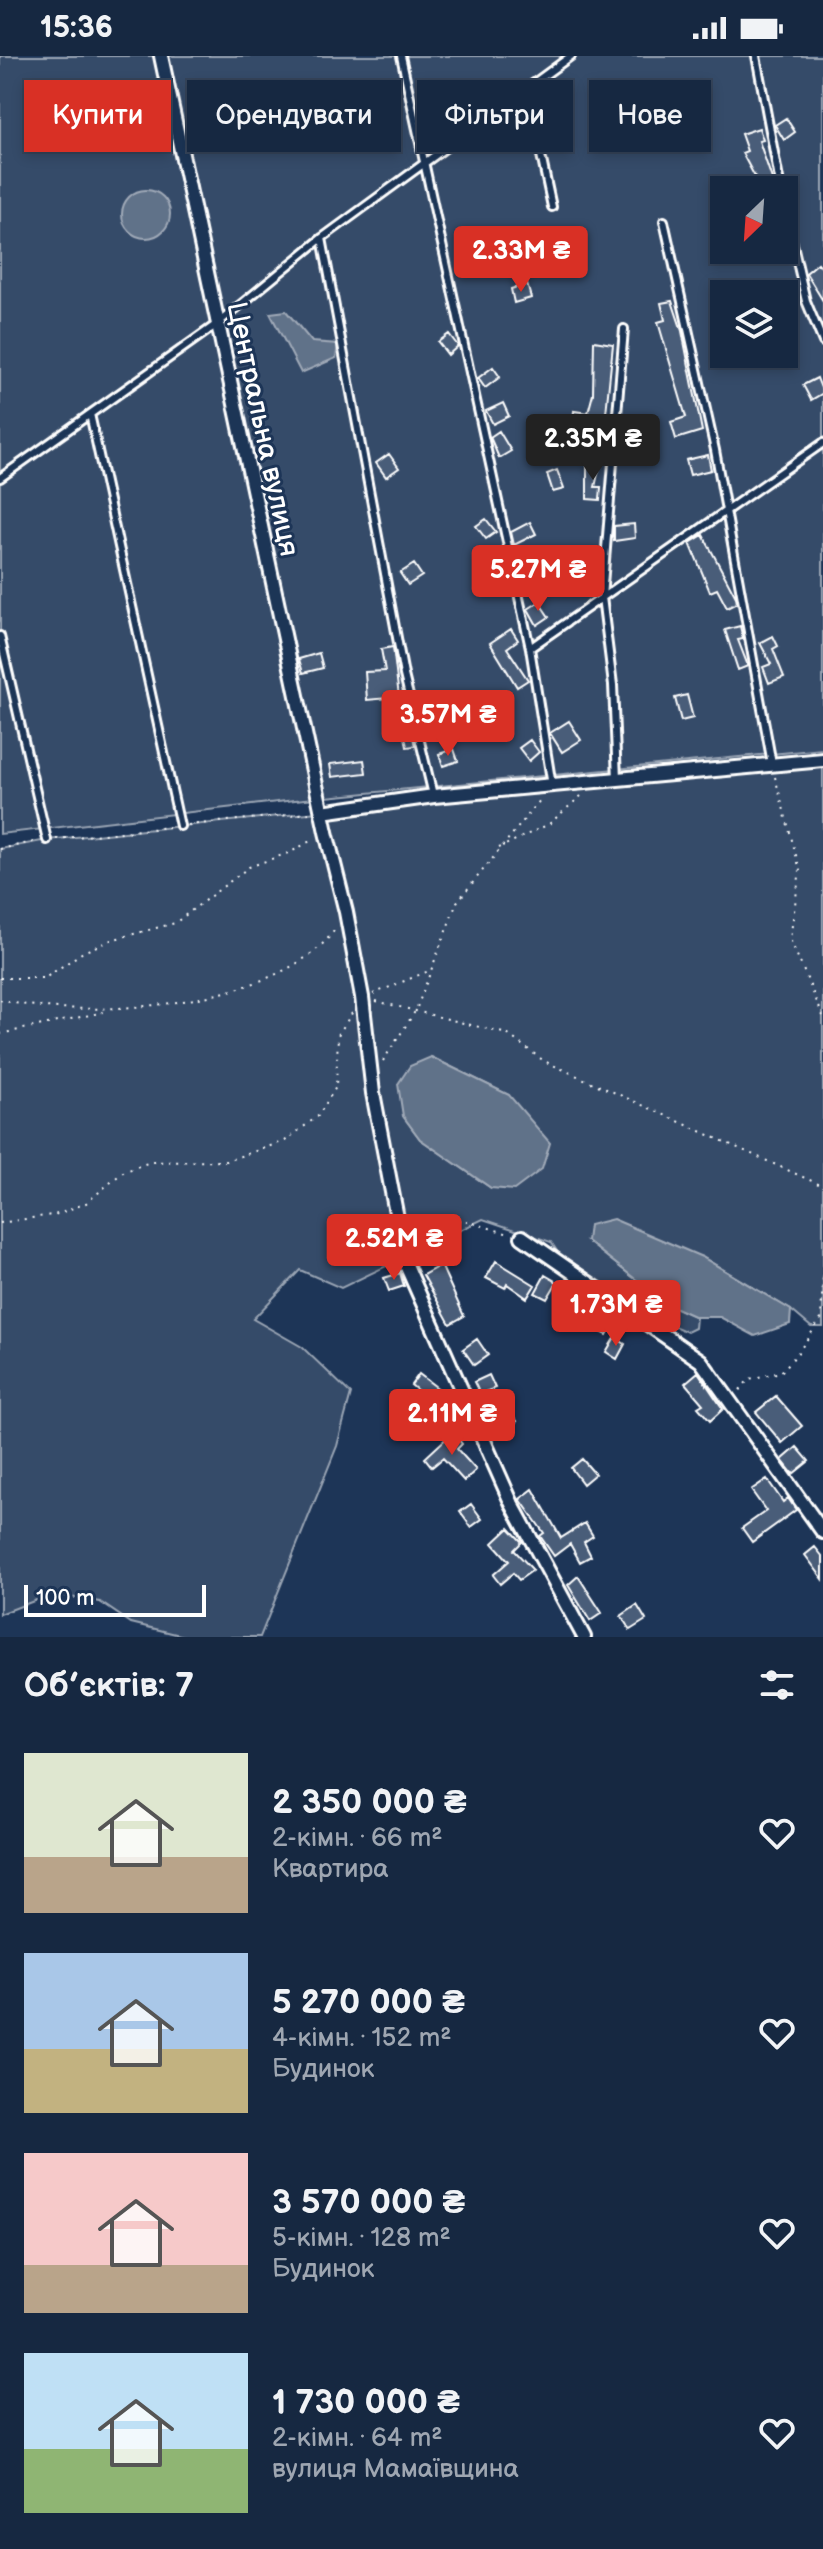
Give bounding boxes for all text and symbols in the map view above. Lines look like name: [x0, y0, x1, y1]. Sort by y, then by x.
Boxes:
text: 15:36: [40, 10, 113, 46]
chip: Купити: [24, 80, 171, 152]
chip: Орендувати: [187, 80, 401, 152]
chip: Фільтри: [417, 80, 573, 152]
chip: Нове: [589, 80, 711, 152]
north arrow: [710, 176, 798, 264]
map controls: [710, 176, 798, 368]
pin: 2.33M ₴: [447, 226, 595, 294]
text: 2.33M ₴: [472, 236, 570, 267]
button: layers: [710, 280, 798, 368]
street label: Центральна вулиця: [219, 299, 306, 559]
pin: 2.35M ₴: [519, 414, 667, 482]
text: 2.35M ₴: [544, 424, 642, 455]
pin: 5.27M ₴: [464, 545, 612, 613]
text: 5.27M ₴: [490, 555, 586, 586]
pin: 3.57M ₴: [374, 690, 522, 758]
text: 3.57M ₴: [399, 700, 497, 731]
pin: 2.52M ₴: [320, 1214, 468, 1282]
text: 2.52M ₴: [345, 1224, 443, 1255]
pin: 1.73M ₴: [542, 1280, 690, 1348]
text: 1.73M ₴: [570, 1290, 662, 1321]
pin: 2.11M ₴: [378, 1389, 526, 1457]
text: 2.11M ₴: [407, 1399, 497, 1430]
scale bar: [24, 1581, 206, 1617]
text: 100 m: [36, 1585, 95, 1612]
icon: filters: [755, 1663, 799, 1707]
text: Об’єктів: 7: [24, 1665, 194, 1706]
text: 2 350 000 ₴: [272, 1782, 467, 1823]
icon: home: [88, 1785, 184, 1881]
icon: heart: [755, 1811, 799, 1855]
text: 2-кімн. · 66 m²: [272, 1823, 442, 1854]
text: Квартира: [272, 1854, 389, 1885]
text: 5 270 000 ₴: [272, 1982, 465, 2023]
icon: home: [88, 1985, 184, 2081]
icon: heart: [755, 2011, 799, 2055]
text: 4-кімн. · 152 m²: [272, 2023, 452, 2054]
text: Будинок: [272, 2054, 374, 2085]
text: 3 570 000 ₴: [272, 2182, 465, 2223]
icon: home: [88, 2185, 184, 2281]
icon: heart: [755, 2211, 799, 2255]
text: 5-кімн. · 128 m²: [272, 2223, 451, 2254]
text: Будинок: [272, 2254, 374, 2285]
text: 1 730 000 ₴: [272, 2382, 460, 2423]
icon: home: [88, 2385, 184, 2481]
icon: heart: [755, 2411, 799, 2455]
text: 2-кімн. · 64 m²: [272, 2423, 442, 2454]
text: вулиця Мамаївщина: [272, 2454, 519, 2485]

